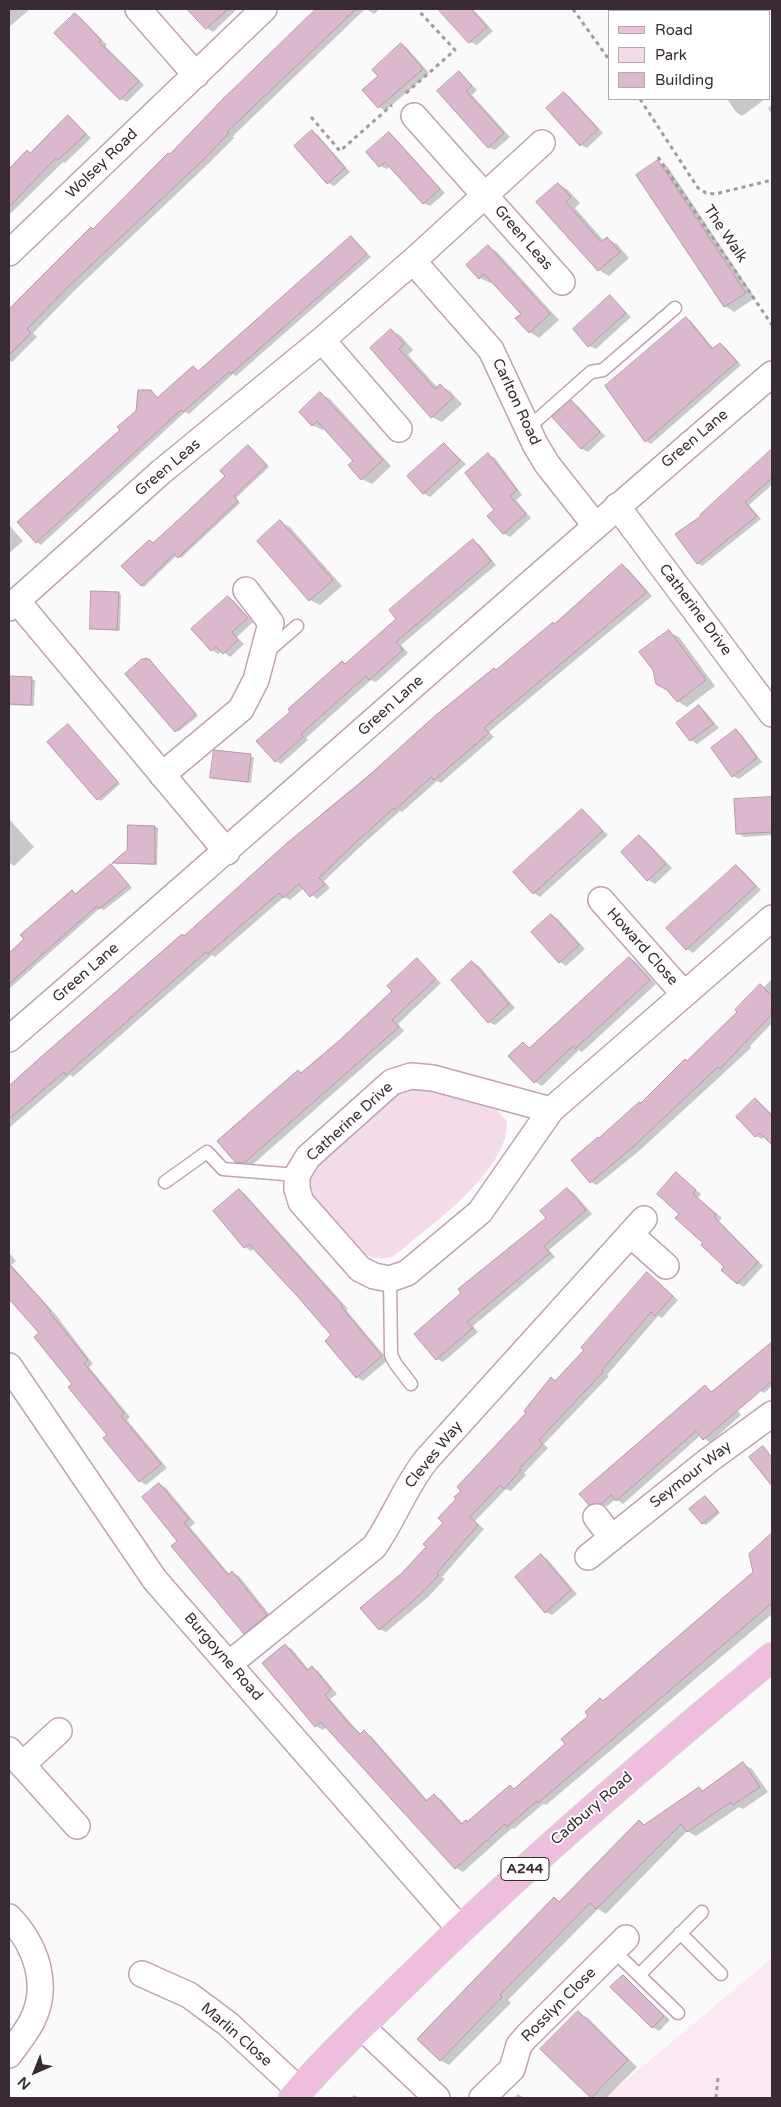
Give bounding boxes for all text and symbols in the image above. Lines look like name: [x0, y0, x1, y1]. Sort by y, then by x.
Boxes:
legend: [608, 10, 771, 100]
text: Road: [655, 21, 693, 39]
text: Park: [655, 46, 687, 64]
text: Building: [655, 71, 714, 89]
street label: Wolsey Road: [62, 125, 142, 203]
street label: Green Leas: [490, 202, 556, 274]
street label: The Walk: [699, 202, 751, 266]
street label: Carlton Road: [488, 356, 544, 448]
street label: Green Lane: [658, 406, 732, 472]
street label: Green Leas: [132, 436, 204, 500]
street label: Catherine Drive: [655, 561, 735, 659]
street label: Green Lane: [355, 672, 427, 740]
street label: Howard Close: [602, 904, 682, 990]
street label: Green Lane: [49, 939, 123, 1007]
street label: Catherine Drive: [303, 1079, 397, 1165]
street label: Cleves Way: [402, 1418, 466, 1492]
street label: Seymour Way: [647, 1438, 735, 1512]
street label: Burgoyne Road: [180, 1609, 266, 1705]
street label: Cadbury Road: [547, 1769, 637, 1849]
road number: A244: [501, 1858, 549, 1880]
street label: Rosslyn Close: [518, 1964, 600, 2046]
street label: Marlin Close: [197, 1999, 275, 2071]
north arrow: [10, 2047, 60, 2097]
text: N: [14, 2073, 34, 2093]

